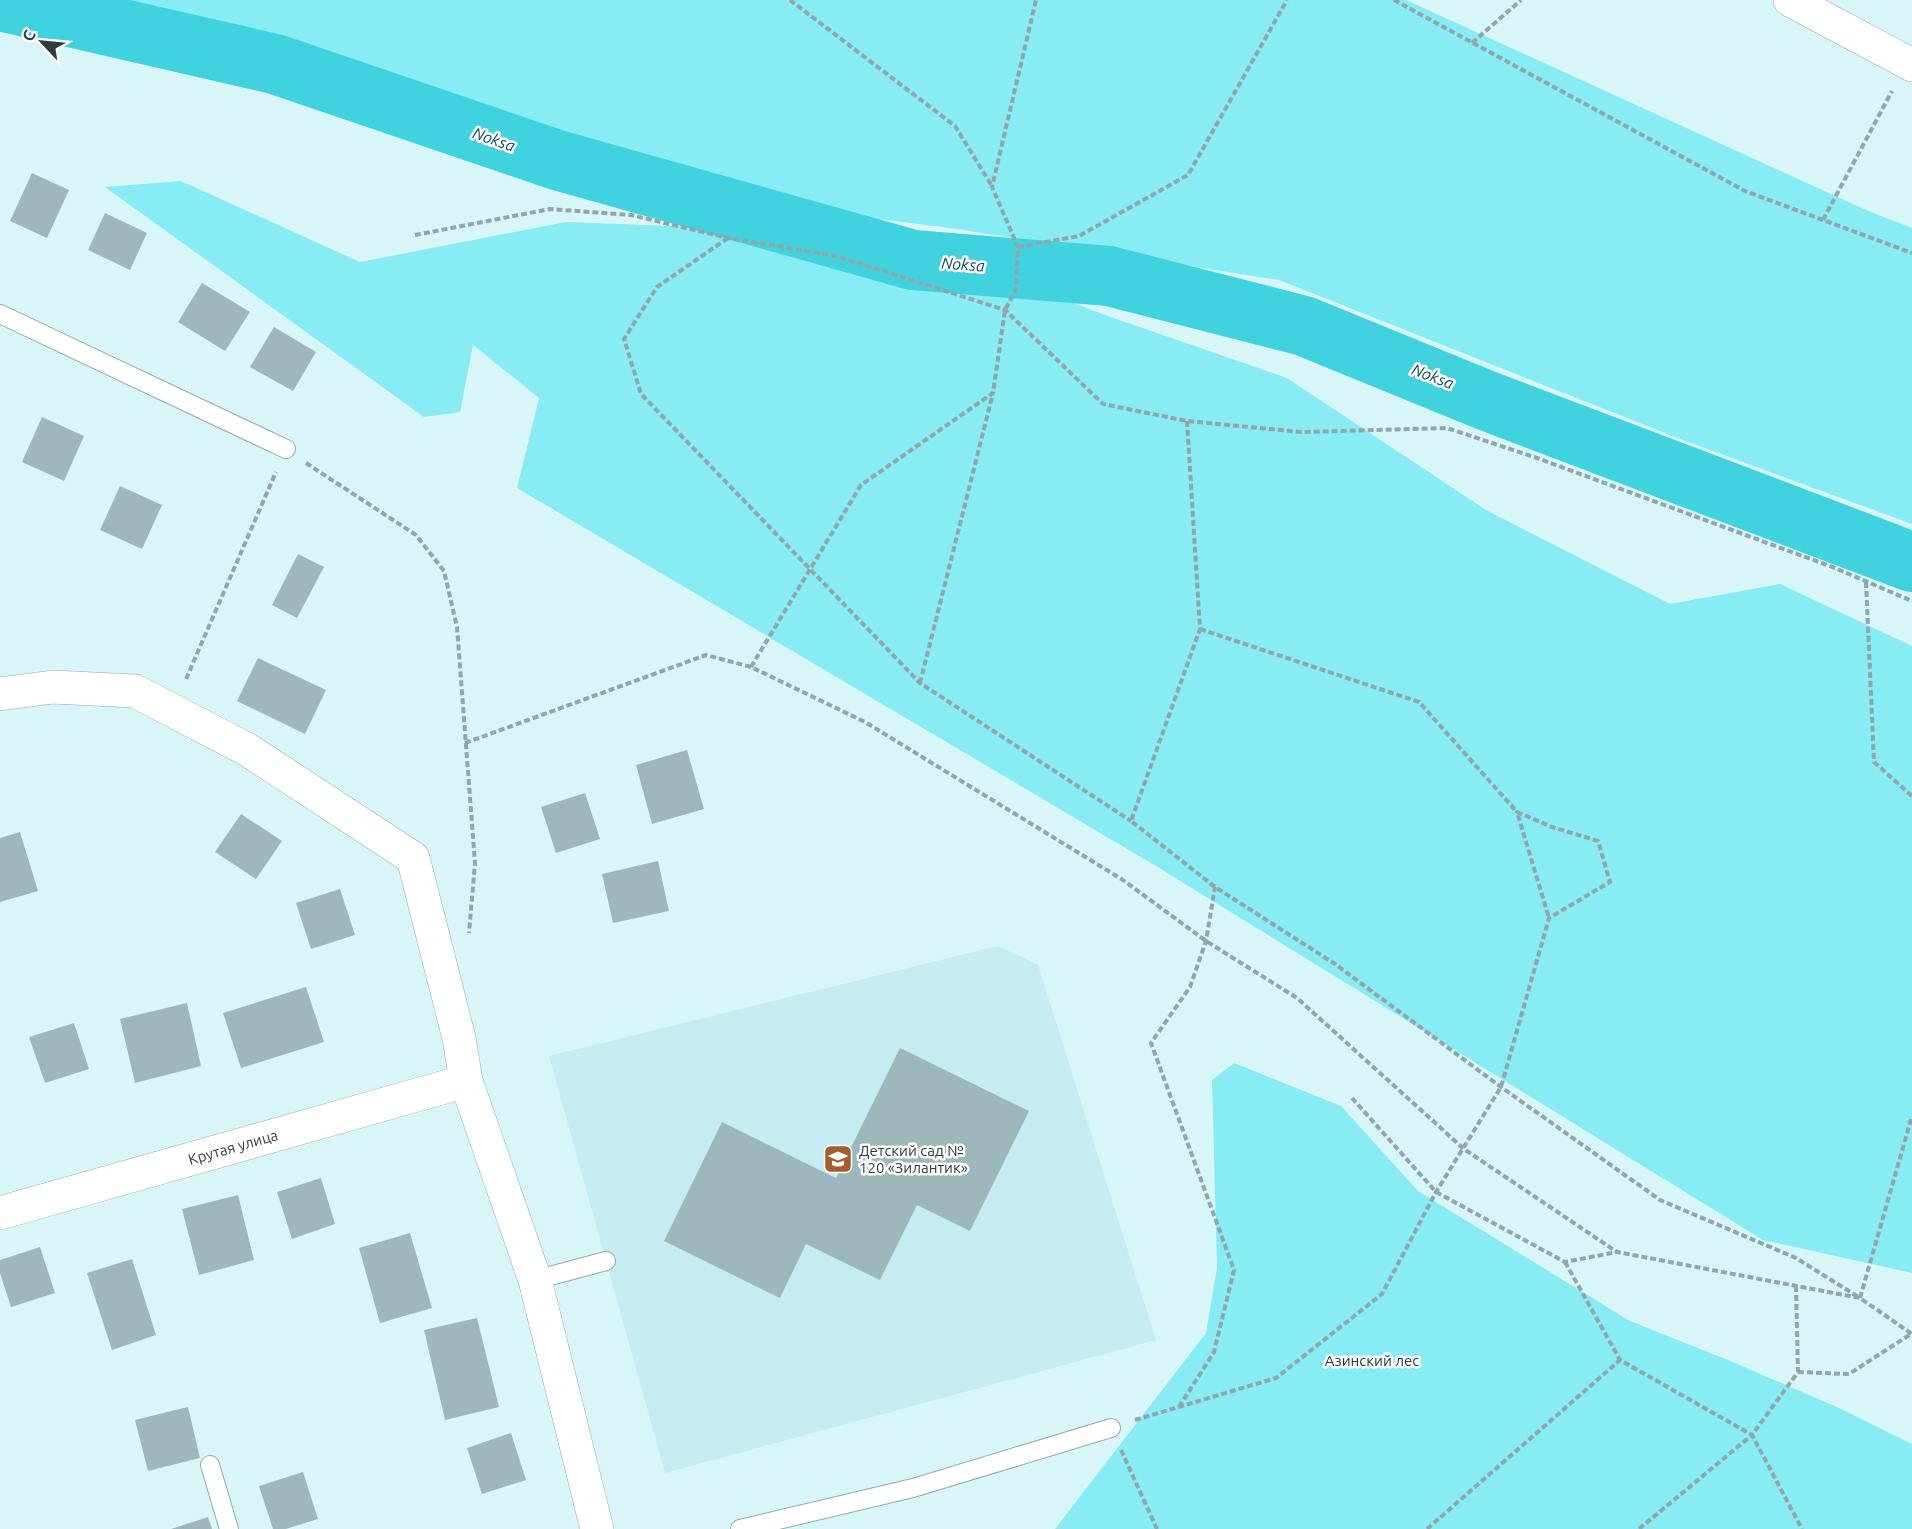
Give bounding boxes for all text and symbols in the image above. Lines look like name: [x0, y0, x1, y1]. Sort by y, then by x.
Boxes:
north arrow: [12, 12, 72, 72]
text: С: [18, 27, 39, 44]
water label: Noksa: [471, 123, 518, 155]
water label: Noksa: [941, 254, 986, 275]
water label: Noksa: [1409, 360, 1457, 392]
street label: Крутая улица: [186, 1126, 280, 1168]
place label: Детский сад № 120 «Зилантик»: [859, 1142, 968, 1176]
school or university icon: Детский сад № 120 «Зилантик»: [822, 1143, 854, 1175]
park label: Азинский лес: [1325, 1352, 1419, 1369]

